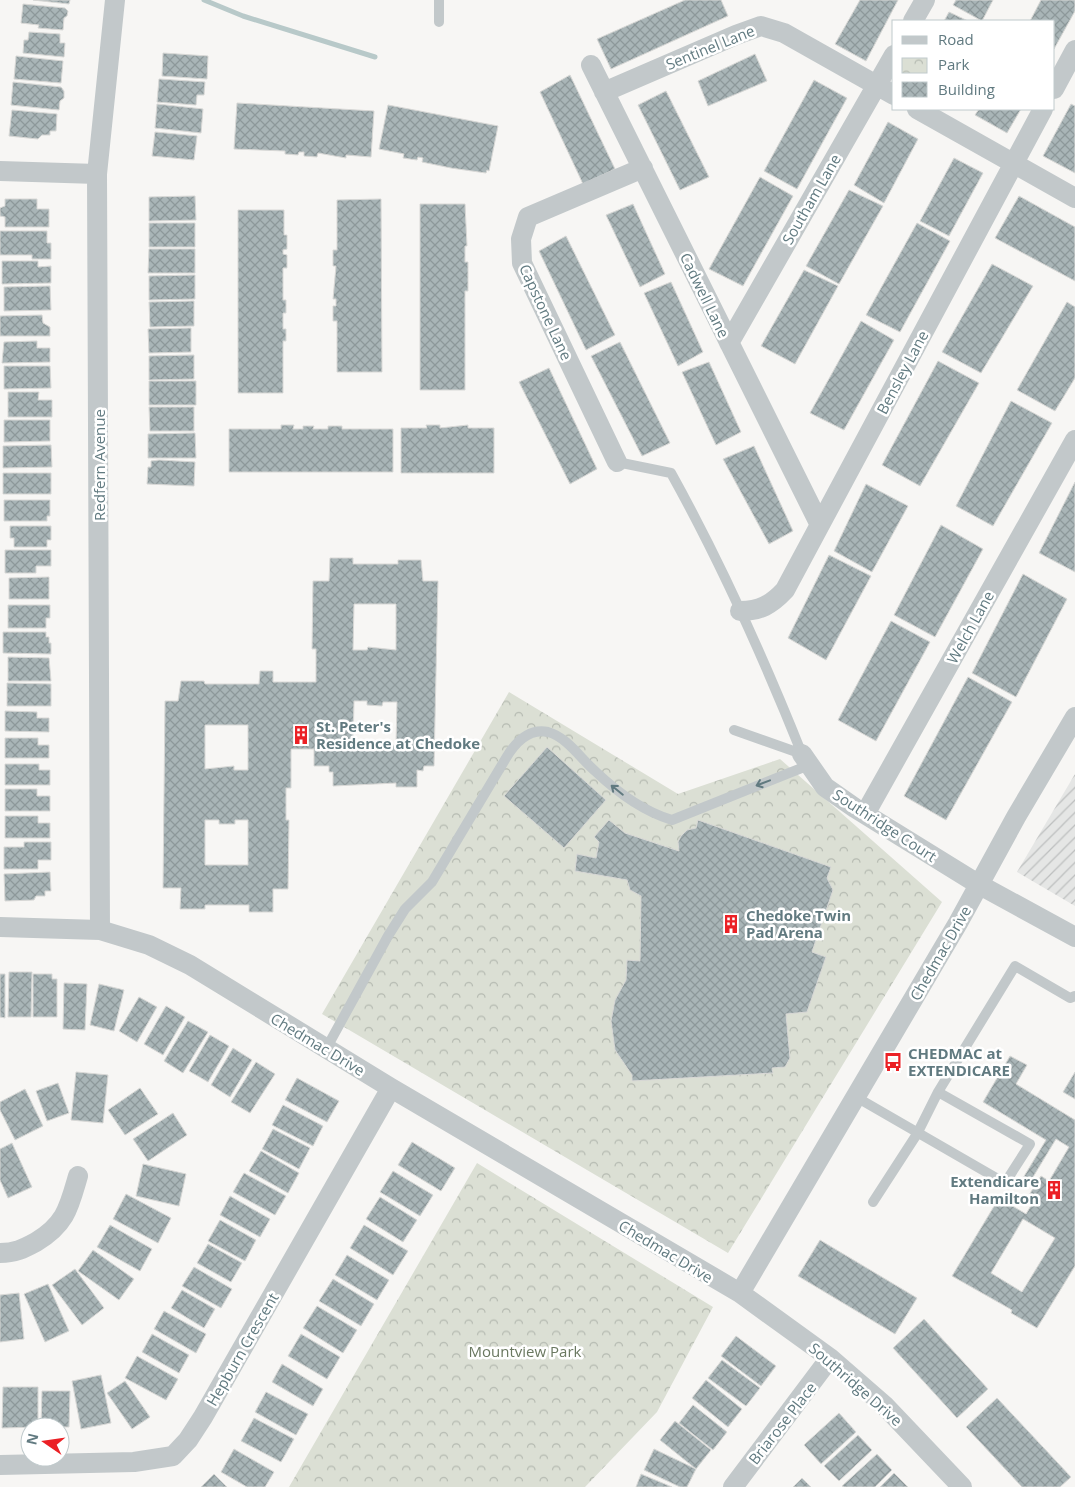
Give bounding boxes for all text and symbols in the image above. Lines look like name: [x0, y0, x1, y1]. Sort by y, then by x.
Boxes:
street label: Sentinel Lane: [663, 20, 757, 74]
legend: [892, 20, 1055, 110]
text: Road: [938, 29, 974, 49]
text: Park: [938, 54, 969, 74]
text: Building: [938, 79, 995, 99]
street label: Southam Lane: [777, 150, 845, 248]
street label: Cadwell Lane: [676, 249, 734, 341]
street label: Capstone Lane: [515, 261, 577, 363]
street label: Bensley Lane: [872, 327, 932, 417]
street label: Redfern Avenue: [89, 409, 109, 521]
street label: Welch Lane: [942, 587, 998, 667]
place label: St. Peter's Residence at Chedoke: [316, 716, 480, 753]
building icon: St. Peter's Residence at Chedoke: [290, 724, 312, 746]
one-way arrow: [756, 779, 771, 788]
one-way arrow: [610, 784, 623, 795]
street label: Southridge Court: [829, 784, 941, 866]
street label: Chedmac Drive: [905, 902, 975, 1004]
place label: Chedoke Twin Pad Arena: [746, 905, 851, 942]
building icon: Chedoke Twin Pad Arena: [720, 913, 742, 935]
street label: Chedmac Drive: [267, 1008, 369, 1080]
place label: CHEDMAC at EXTENDICARE: [908, 1043, 1010, 1080]
bus stop icon: CHEDMAC at EXTENDICARE: [882, 1051, 904, 1073]
place label: Extendicare Hamilton: [950, 1171, 1039, 1208]
building icon: Extendicare Hamilton: [1043, 1179, 1065, 1201]
street label: Chedmac Drive: [615, 1215, 717, 1287]
street label: Hepburn Crescent: [201, 1289, 283, 1409]
street label: Southridge Drive: [805, 1338, 907, 1430]
park label: Mountview Park: [469, 1341, 582, 1361]
street label: Briarose Place: [744, 1378, 820, 1468]
north arrow: [20, 1417, 70, 1467]
text: N: [21, 1431, 42, 1447]

